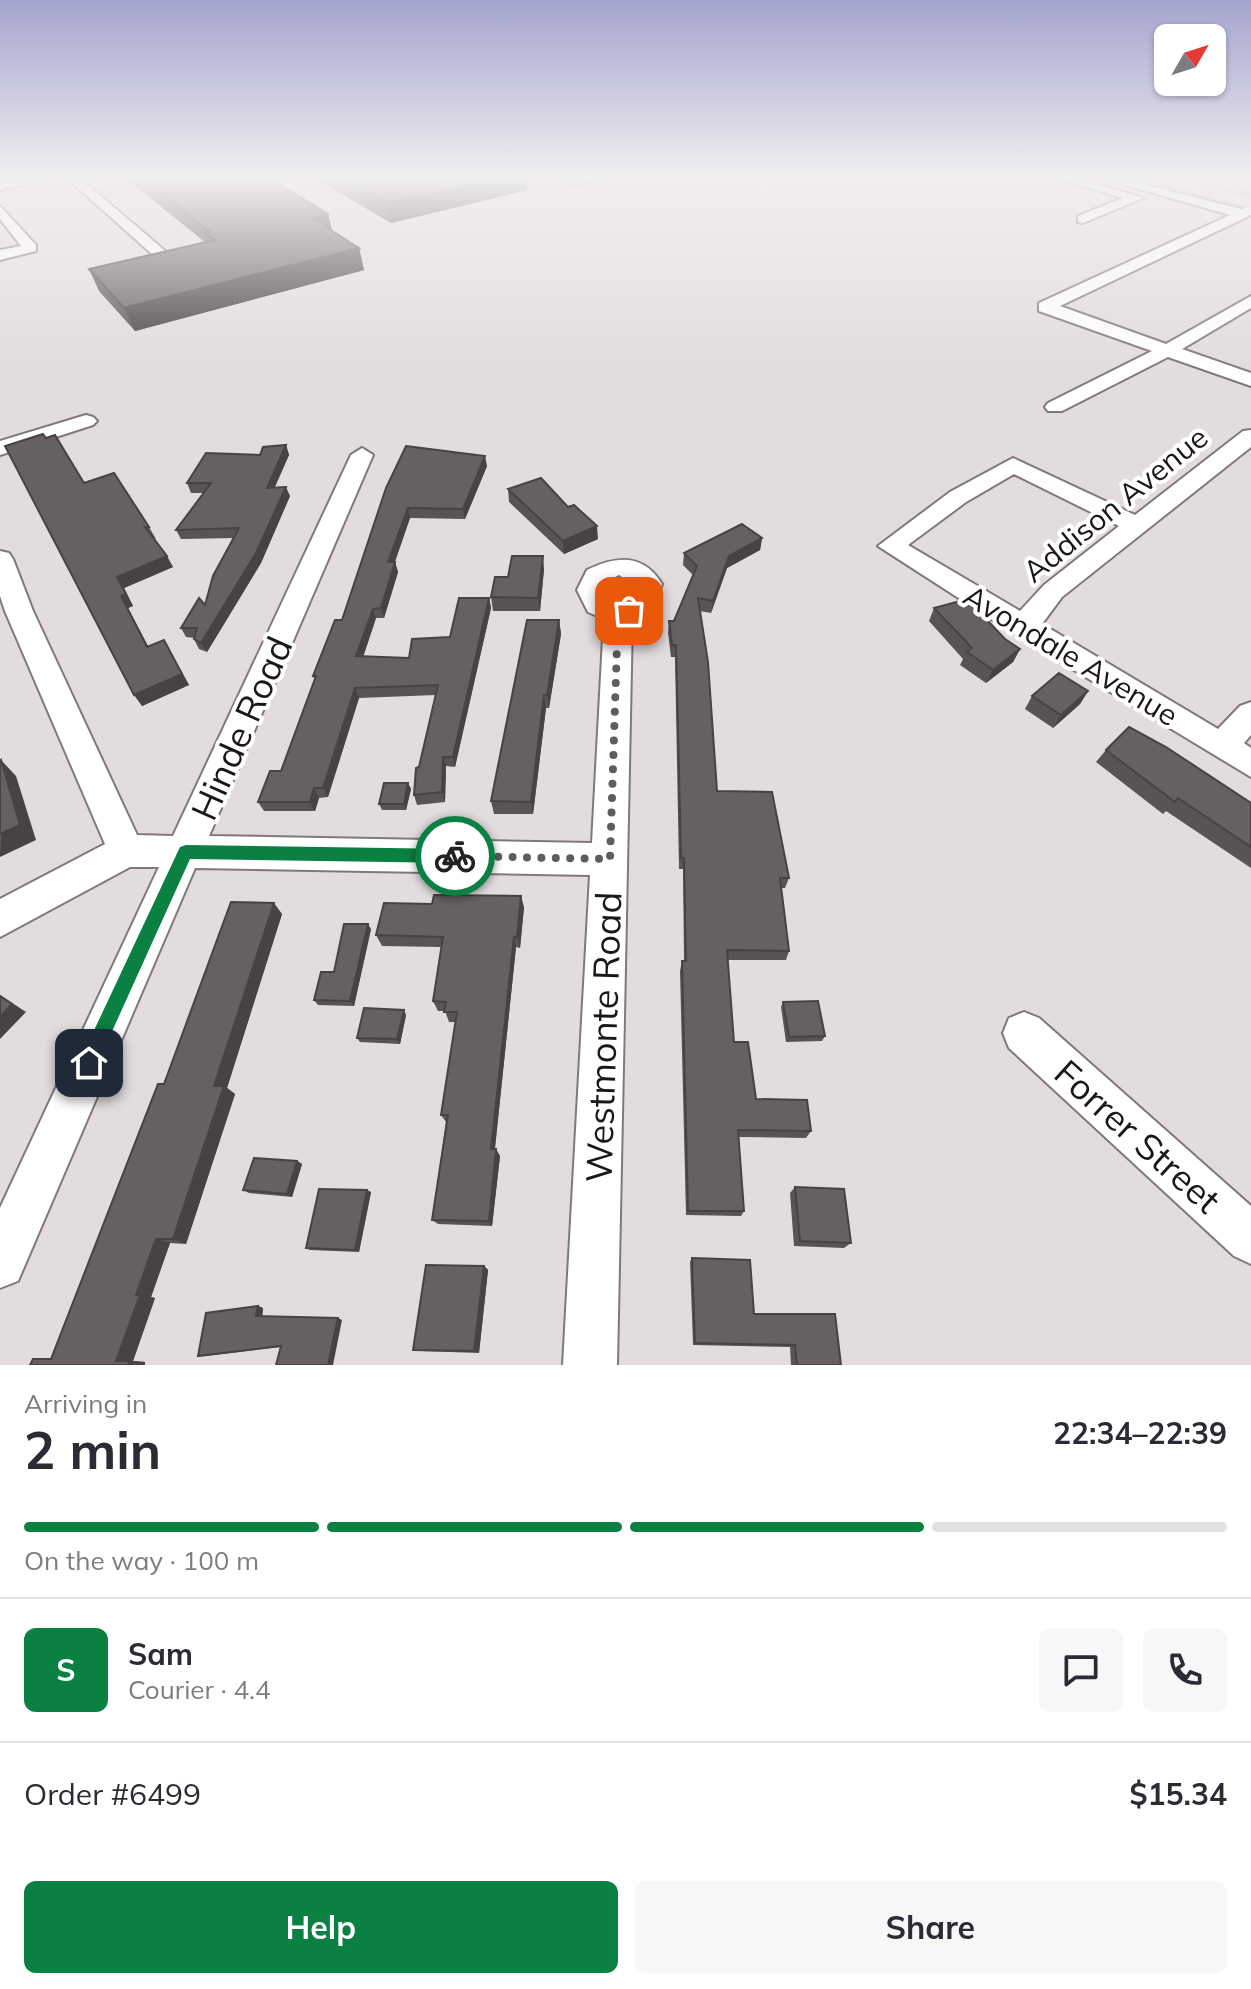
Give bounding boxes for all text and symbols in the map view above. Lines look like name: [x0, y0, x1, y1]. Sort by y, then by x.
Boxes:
north arrow: [1154, 24, 1226, 96]
map controls: [1154, 24, 1226, 96]
street label: Addison Avenue: [1015, 418, 1215, 590]
street label: Avondale Avenue: [957, 576, 1185, 734]
pin: [595, 577, 663, 645]
icon: bag: [607, 589, 651, 633]
street label: Hinde Road: [181, 629, 301, 827]
courier: [415, 816, 495, 896]
icon: bike: [433, 834, 477, 878]
street label: Westmonte Road: [575, 891, 631, 1183]
pin: [55, 1029, 123, 1097]
icon: home: [67, 1041, 111, 1085]
street label: Forrer Street: [1046, 1050, 1230, 1222]
text: Arriving in: [24, 1387, 147, 1420]
text: 22:34–22:39: [1053, 1414, 1227, 1452]
text: 2 min: [24, 1417, 161, 1482]
text: On the way · 100 m: [24, 1544, 259, 1577]
button: chat: [1039, 1628, 1123, 1712]
button: phone: [1143, 1628, 1227, 1712]
text: Sam: [128, 1635, 193, 1673]
text: S: [56, 1651, 76, 1689]
text: Courier · 4.4: [128, 1673, 271, 1706]
text: Order #6499: [24, 1775, 201, 1813]
text: $15.34: [1130, 1775, 1227, 1813]
button: Help: [24, 1881, 618, 1973]
button: Share: [634, 1881, 1227, 1973]

